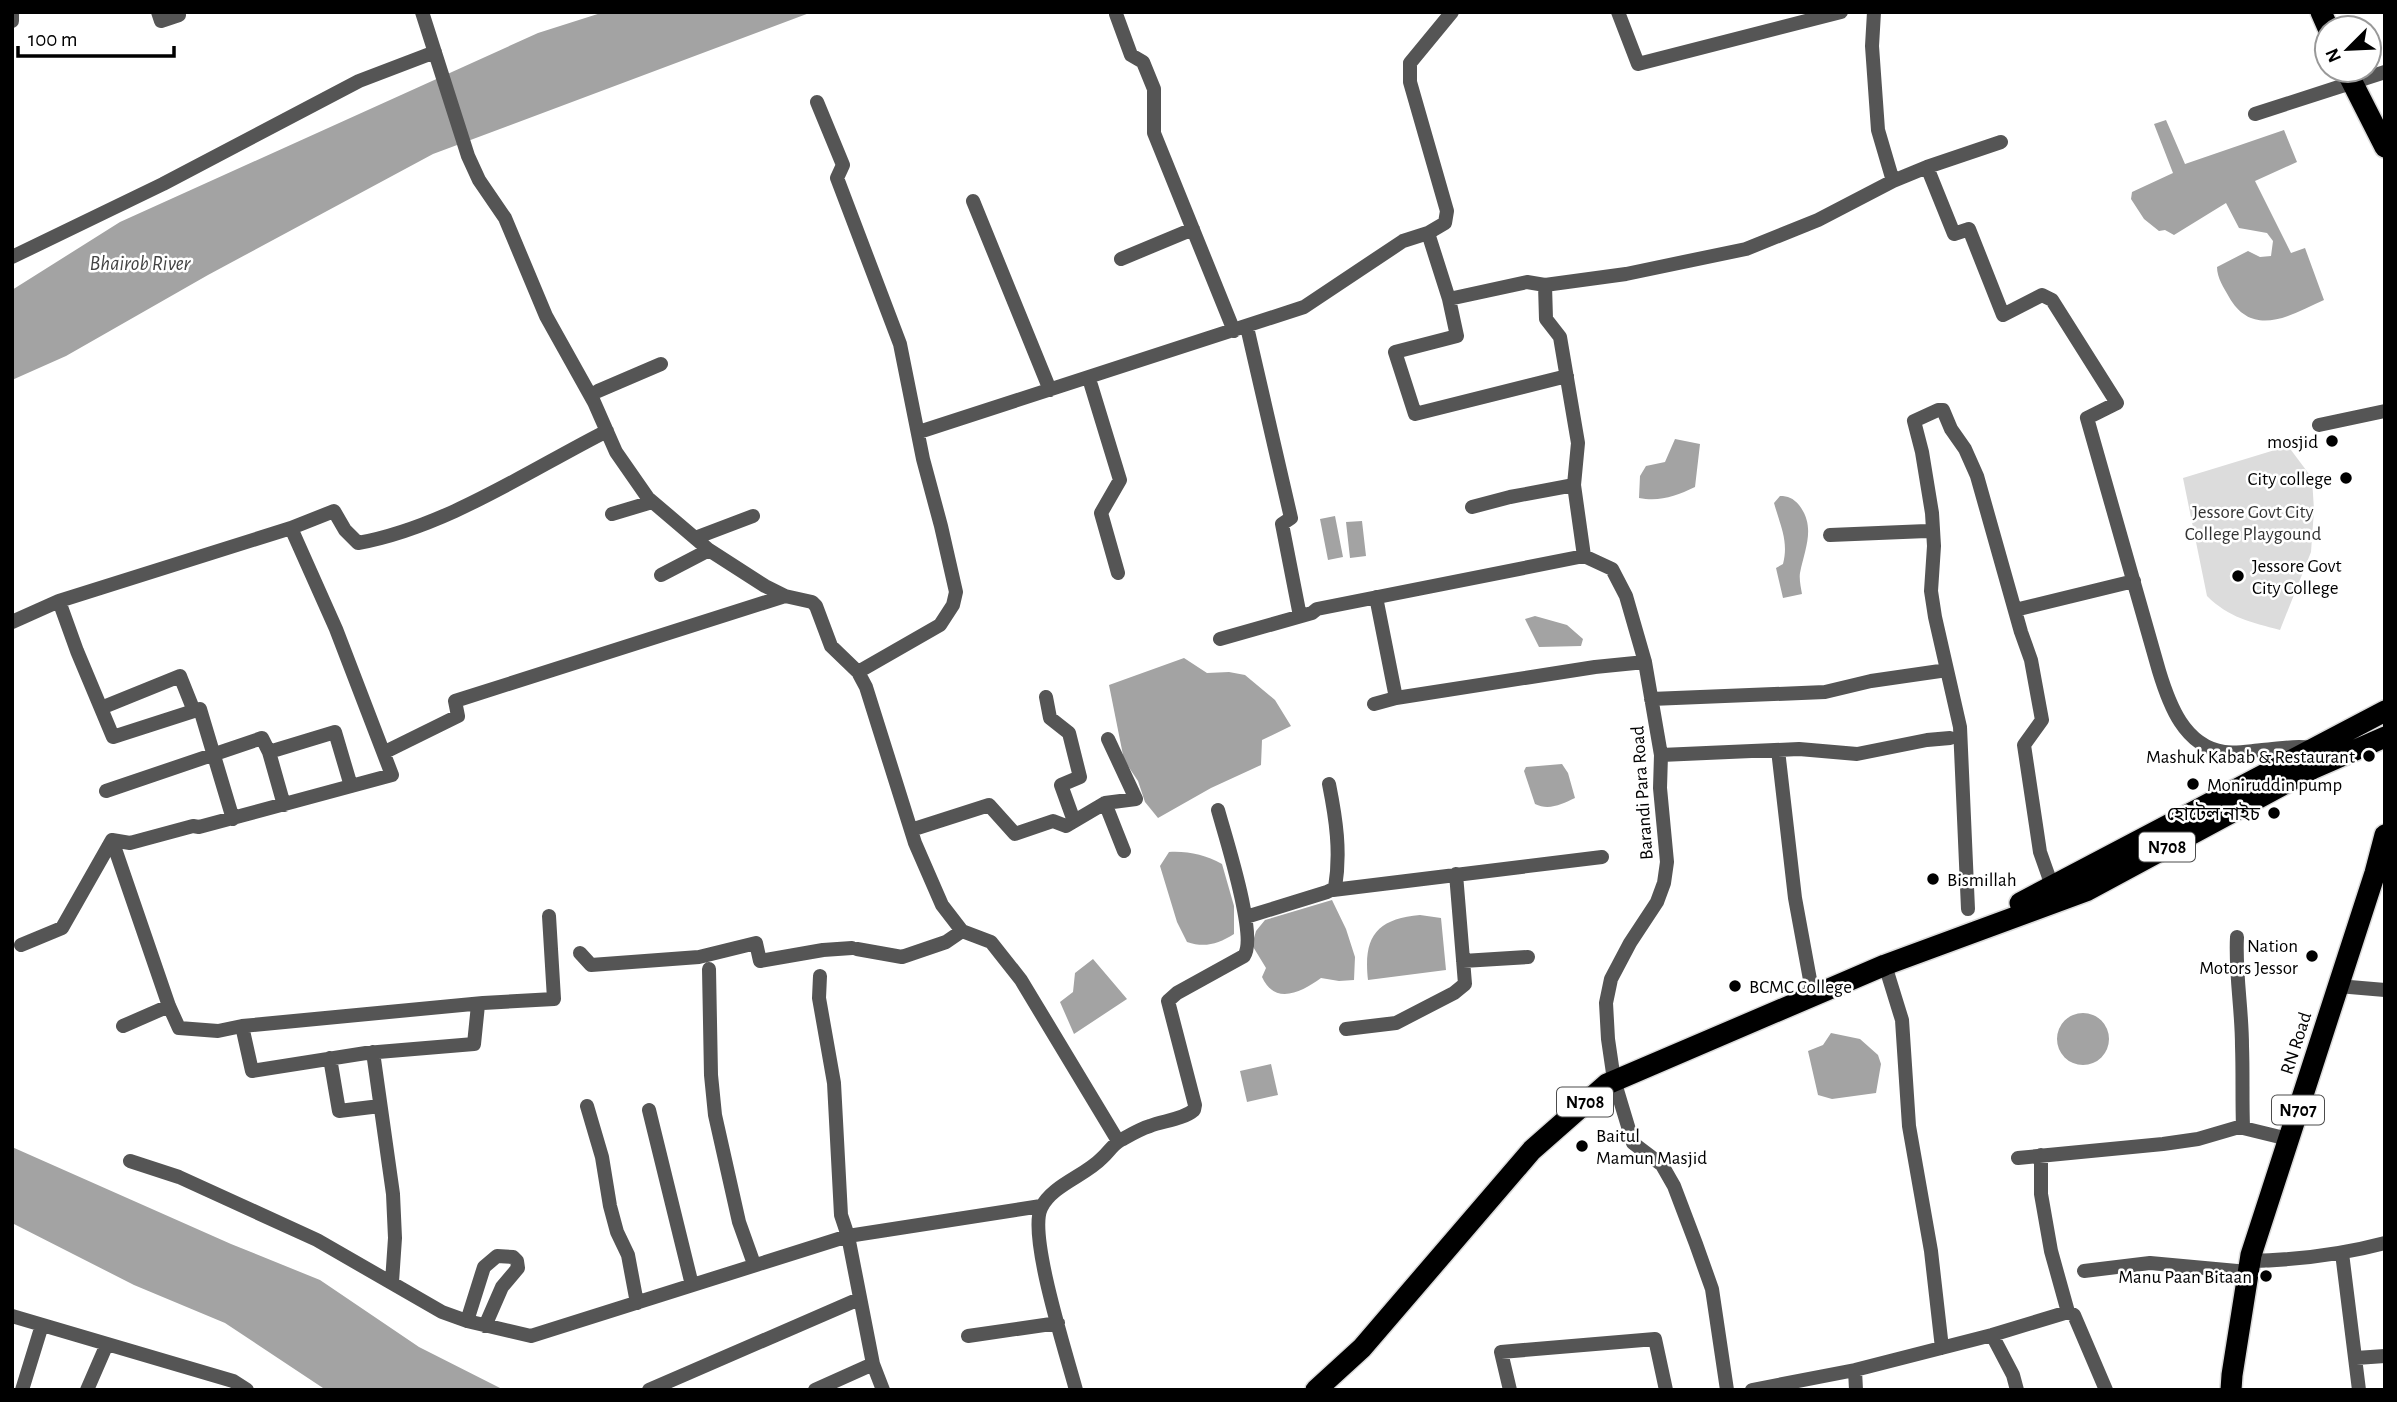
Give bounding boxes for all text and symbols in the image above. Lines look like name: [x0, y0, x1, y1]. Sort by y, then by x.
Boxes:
scale bar: [18, 14, 173, 58]
north arrow: [2313, 14, 2383, 84]
text: 100 m: [28, 29, 78, 50]
text: N: [2322, 45, 2345, 65]
water label: Bhairob River: [90, 253, 192, 274]
place label: mosjid: [2267, 433, 2318, 452]
marker: mosjid: [2324, 433, 2340, 449]
place label: City college: [2248, 470, 2332, 489]
marker: City college: [2338, 470, 2354, 486]
park label: Jessore Govt City College Playgound: [2185, 503, 2321, 544]
place label: Jessore Govt City College: [2252, 557, 2342, 598]
marker: Jessore Govt City College: [2230, 568, 2246, 584]
street label: Barandi Para Road: [1628, 725, 1657, 861]
place label: Mashuk Kabab & Restaurant: [2146, 748, 2355, 767]
marker: Mashuk Kabab & Restaurant: [2361, 748, 2377, 764]
marker: Moniruddin pump: [2185, 776, 2201, 792]
place label: Moniruddin pump: [2207, 776, 2342, 795]
place label: হোটেল নাইচ: [2167, 802, 2261, 824]
marker: হোটেল নাইচ: [2266, 805, 2282, 821]
road number: N708: [2139, 832, 2195, 862]
marker: Bismillah: [1925, 871, 1941, 887]
place label: Bismillah: [1947, 871, 2017, 890]
place label: Nation Motors Jessor: [2199, 937, 2298, 978]
marker: Nation Motors Jessor: [2304, 948, 2320, 964]
marker: BCMC College: [1727, 978, 1743, 994]
place label: BCMC College: [1749, 978, 1852, 997]
street label: RN Road: [2277, 1010, 2315, 1077]
road number: N708: [1557, 1087, 1613, 1116]
road number: N707: [2272, 1096, 2324, 1125]
place label: Baitul Mamun Masjid: [1596, 1127, 1707, 1168]
marker: Baitul Mamun Masjid: [1574, 1138, 1590, 1154]
place label: Manu Paan Bitaan: [2118, 1268, 2252, 1287]
marker: Manu Paan Bitaan: [2258, 1268, 2274, 1284]

